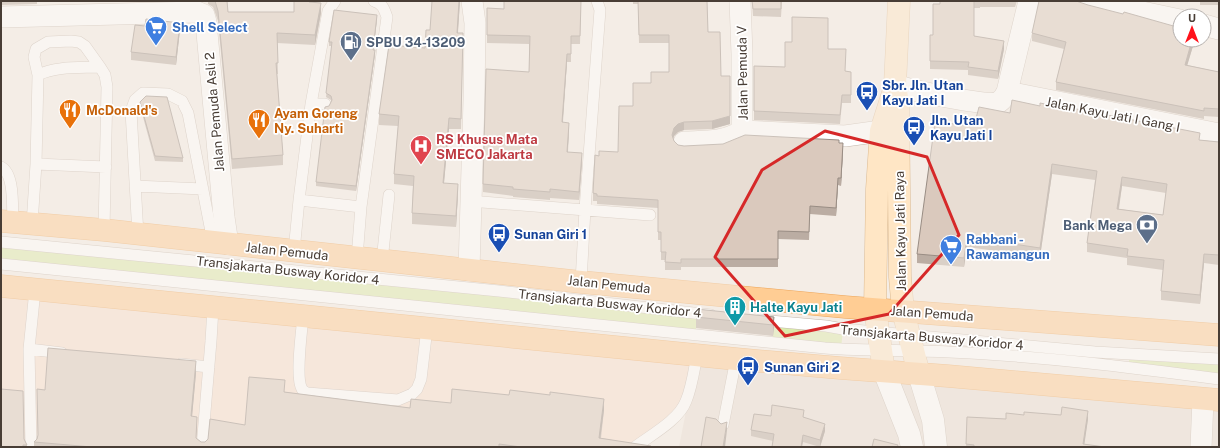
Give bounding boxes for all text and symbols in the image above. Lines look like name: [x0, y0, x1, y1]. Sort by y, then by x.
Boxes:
north arrow: [1172, 8, 1212, 48]
text: U: [1188, 12, 1196, 24]
supermarket icon: Shell Select: [143, 14, 169, 47]
place label: Shell Select: [172, 20, 248, 35]
street label: Jalan Pemuda V: [734, 25, 751, 121]
fuel station icon: SPBU 34-13209: [338, 29, 364, 62]
place label: SPBU 34-13209: [366, 35, 465, 50]
street label: Jalan Pemuda Asli 2: [202, 51, 227, 172]
place label: Sbr. Jln. Utan Kayu Jati I: [882, 78, 963, 108]
bus stop icon: Sbr. Jln. Utan Kayu Jati I: [854, 79, 880, 112]
street label: Jalan Kayu Jati I Gang I: [1044, 94, 1181, 135]
restaurant icon: McDonald's: [57, 97, 83, 130]
place label: McDonald's: [86, 103, 158, 118]
place label: Ayam Goreng Ny. Suharti: [274, 106, 358, 136]
restaurant icon: Ayam Goreng Ny. Suharti: [246, 107, 272, 140]
place label: Jln. Utan Kayu Jati I: [930, 113, 992, 143]
bus stop icon: Jln. Utan Kayu Jati I: [901, 114, 927, 147]
place label: RS Khusus Mata SMECO Jakarta: [436, 132, 538, 162]
hospital icon: RS Khusus Mata SMECO Jakarta: [408, 133, 434, 166]
street label: Jalan Kayu Jati Raya: [892, 171, 909, 291]
bank icon: Bank Mega: [1134, 212, 1160, 245]
place label: Bank Mega: [1063, 218, 1132, 233]
bus stop icon: Sunan Giri 1: [486, 221, 512, 254]
place label: Sunan Giri 1: [514, 227, 587, 242]
place label: Rabbani - Rawamangun: [966, 232, 1050, 262]
supermarket icon: Rabbani - Rawamangun: [938, 233, 964, 266]
street label: Jalan Pemuda: [245, 240, 329, 263]
street label: Transjakarta Busway Koridor 4: [196, 253, 380, 288]
street label: Jalan Pemuda: [567, 273, 651, 296]
street label: Transjakarta Busway Koridor 4: [518, 286, 702, 321]
building icon: Halte Kayu Jati: [722, 294, 748, 327]
place label: Halte Kayu Jati: [750, 300, 842, 315]
street label: Jalan Pemuda: [890, 303, 974, 324]
street label: Transjakarta Busway Koridor 4: [840, 322, 1024, 353]
bus stop icon: Sunan Giri 2: [735, 354, 761, 387]
place label: Sunan Giri 2: [764, 360, 840, 375]

